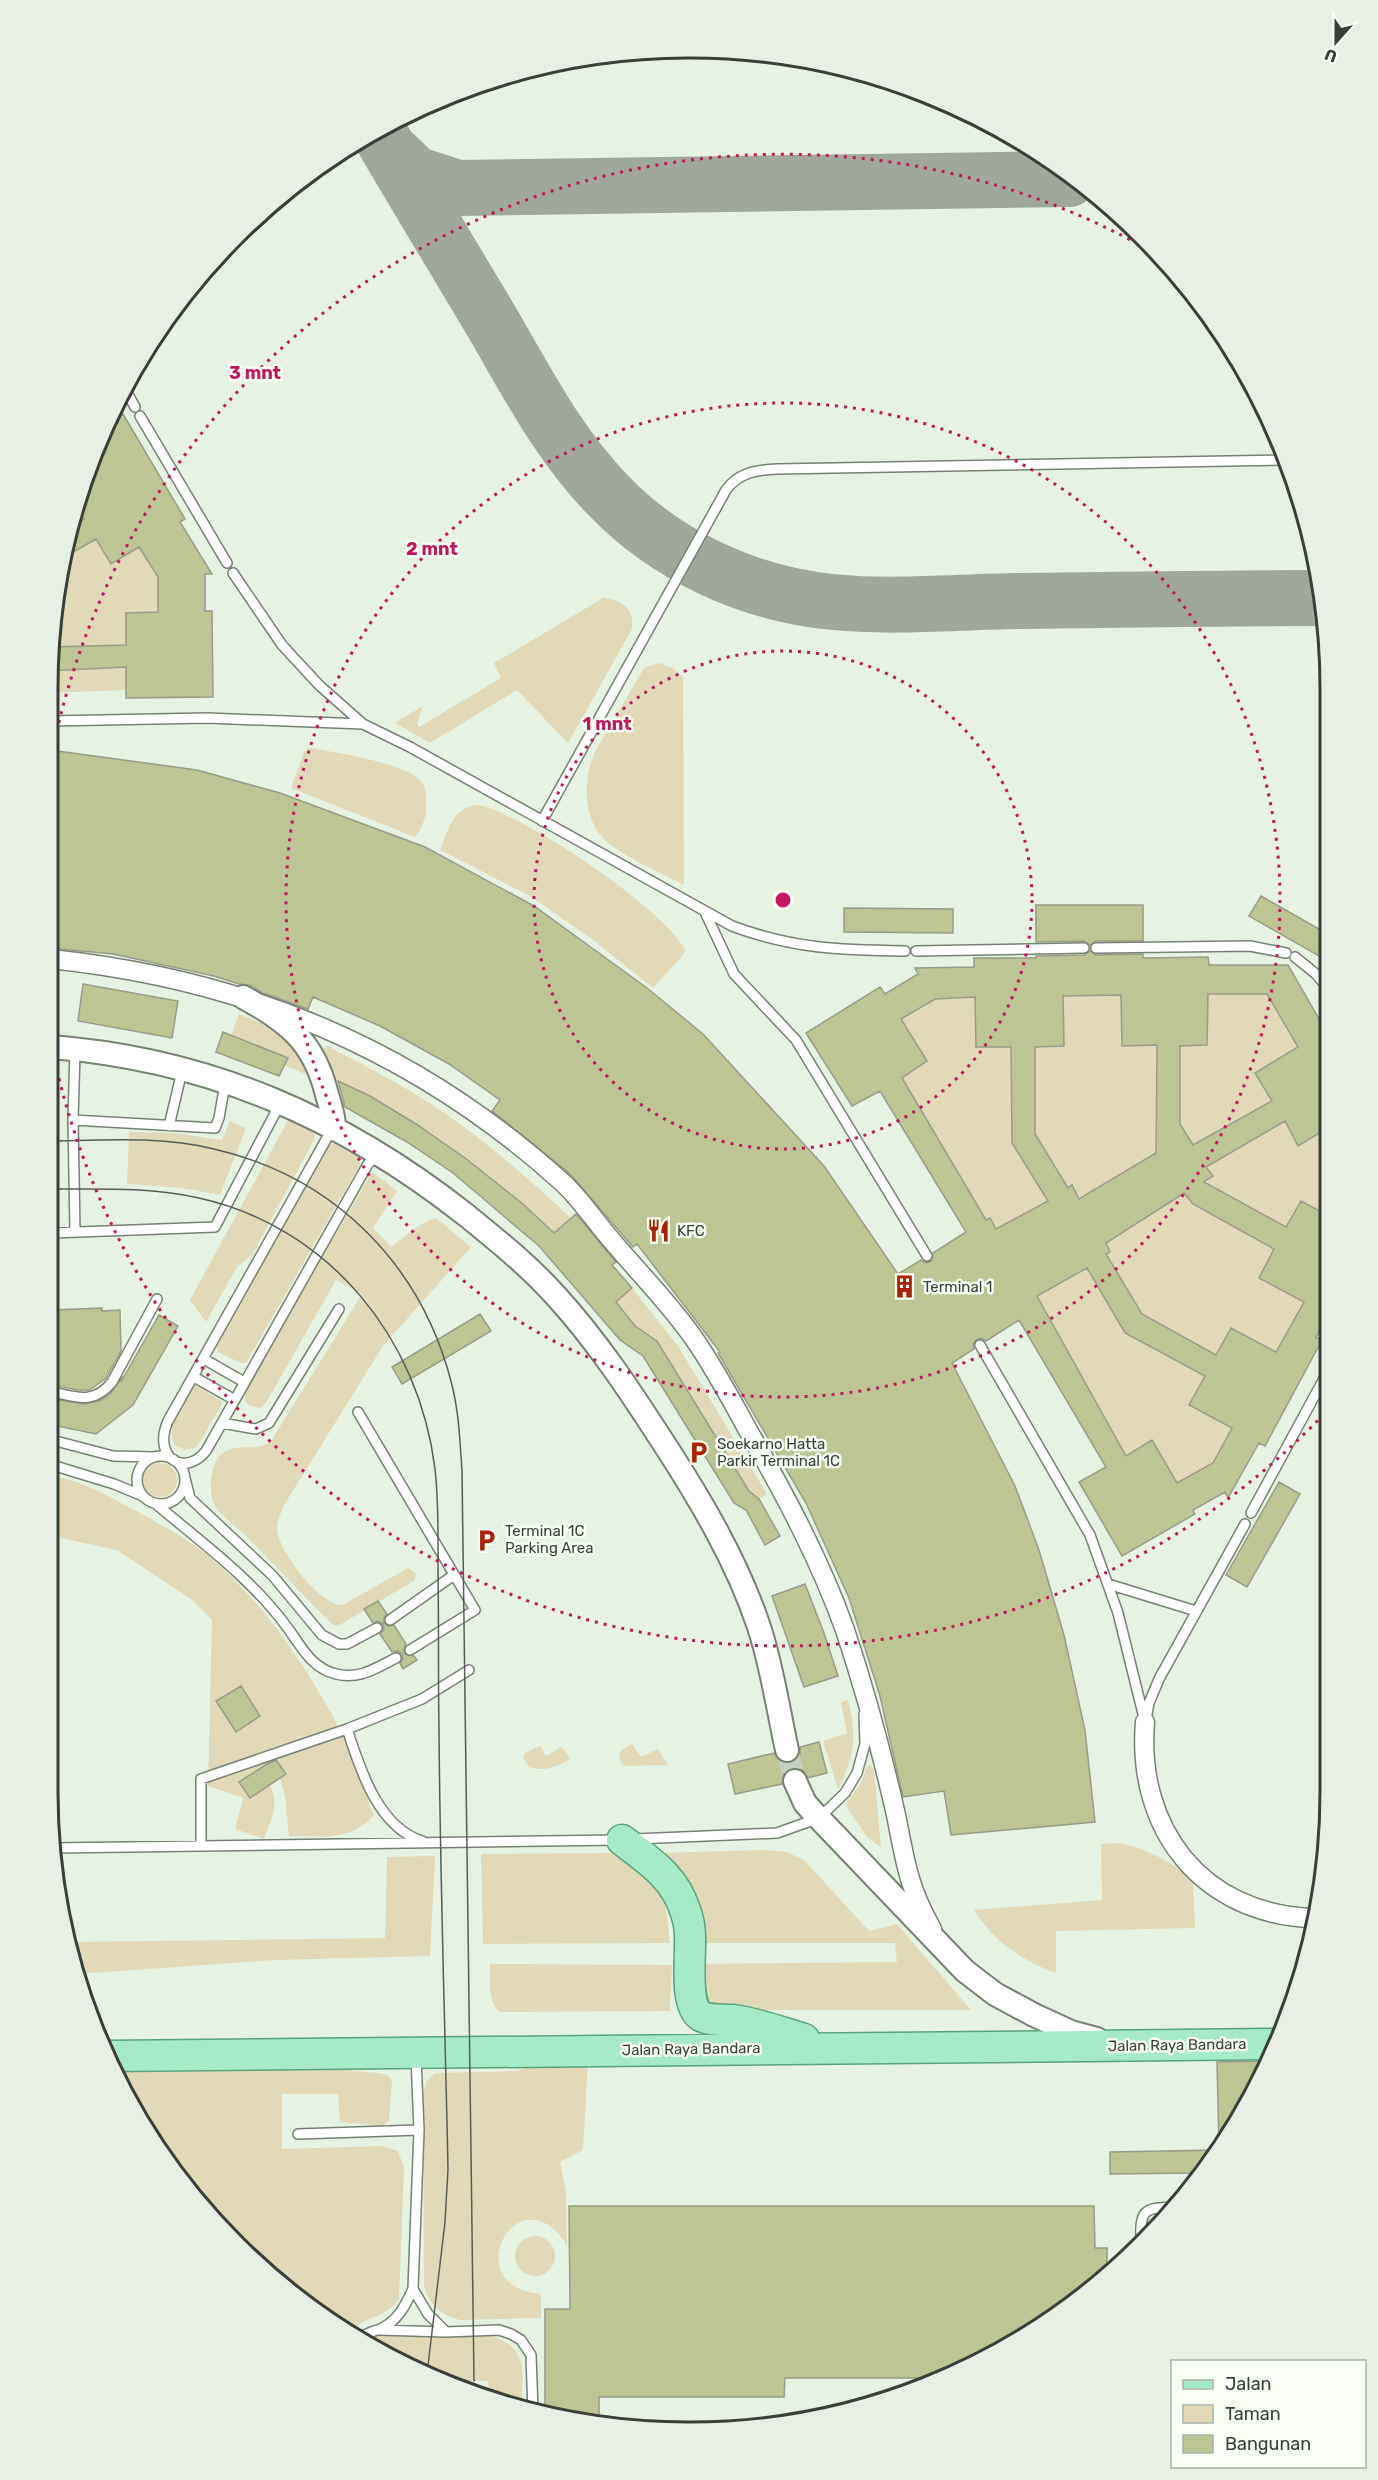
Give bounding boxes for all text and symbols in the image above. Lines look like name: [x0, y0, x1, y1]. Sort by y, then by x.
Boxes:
north arrow: [1306, 12, 1366, 72]
text: U: [1322, 45, 1340, 66]
text: 3 mnt: [229, 362, 281, 384]
text: 2 mnt: [406, 538, 458, 560]
text: 1 mnt: [582, 713, 632, 735]
centre of rings: [773, 890, 793, 910]
restaurant icon: KFC: [646, 1218, 672, 1244]
place label: KFC: [677, 1222, 705, 1240]
building icon: Terminal 1: [892, 1274, 918, 1300]
place label: Terminal 1: [923, 1278, 992, 1296]
place label: Soekarno Hatta Parkir Terminal 1C: [717, 1435, 840, 1470]
parking icon: Soekarno Hatta Parkir Terminal 1C: [686, 1440, 712, 1466]
place label: Terminal 1C Parking Area: [505, 1522, 593, 1557]
parking icon: Terminal 1C Parking Area: [474, 1527, 500, 1553]
street label: Jalan Raya Bandara: [1107, 2035, 1247, 2055]
street label: Jalan Raya Bandara: [621, 2039, 761, 2059]
legend: [1171, 2360, 1366, 2468]
text: Jalan: [1225, 2373, 1272, 2395]
text: Taman: [1225, 2403, 1281, 2425]
text: Bangunan: [1225, 2433, 1311, 2455]

